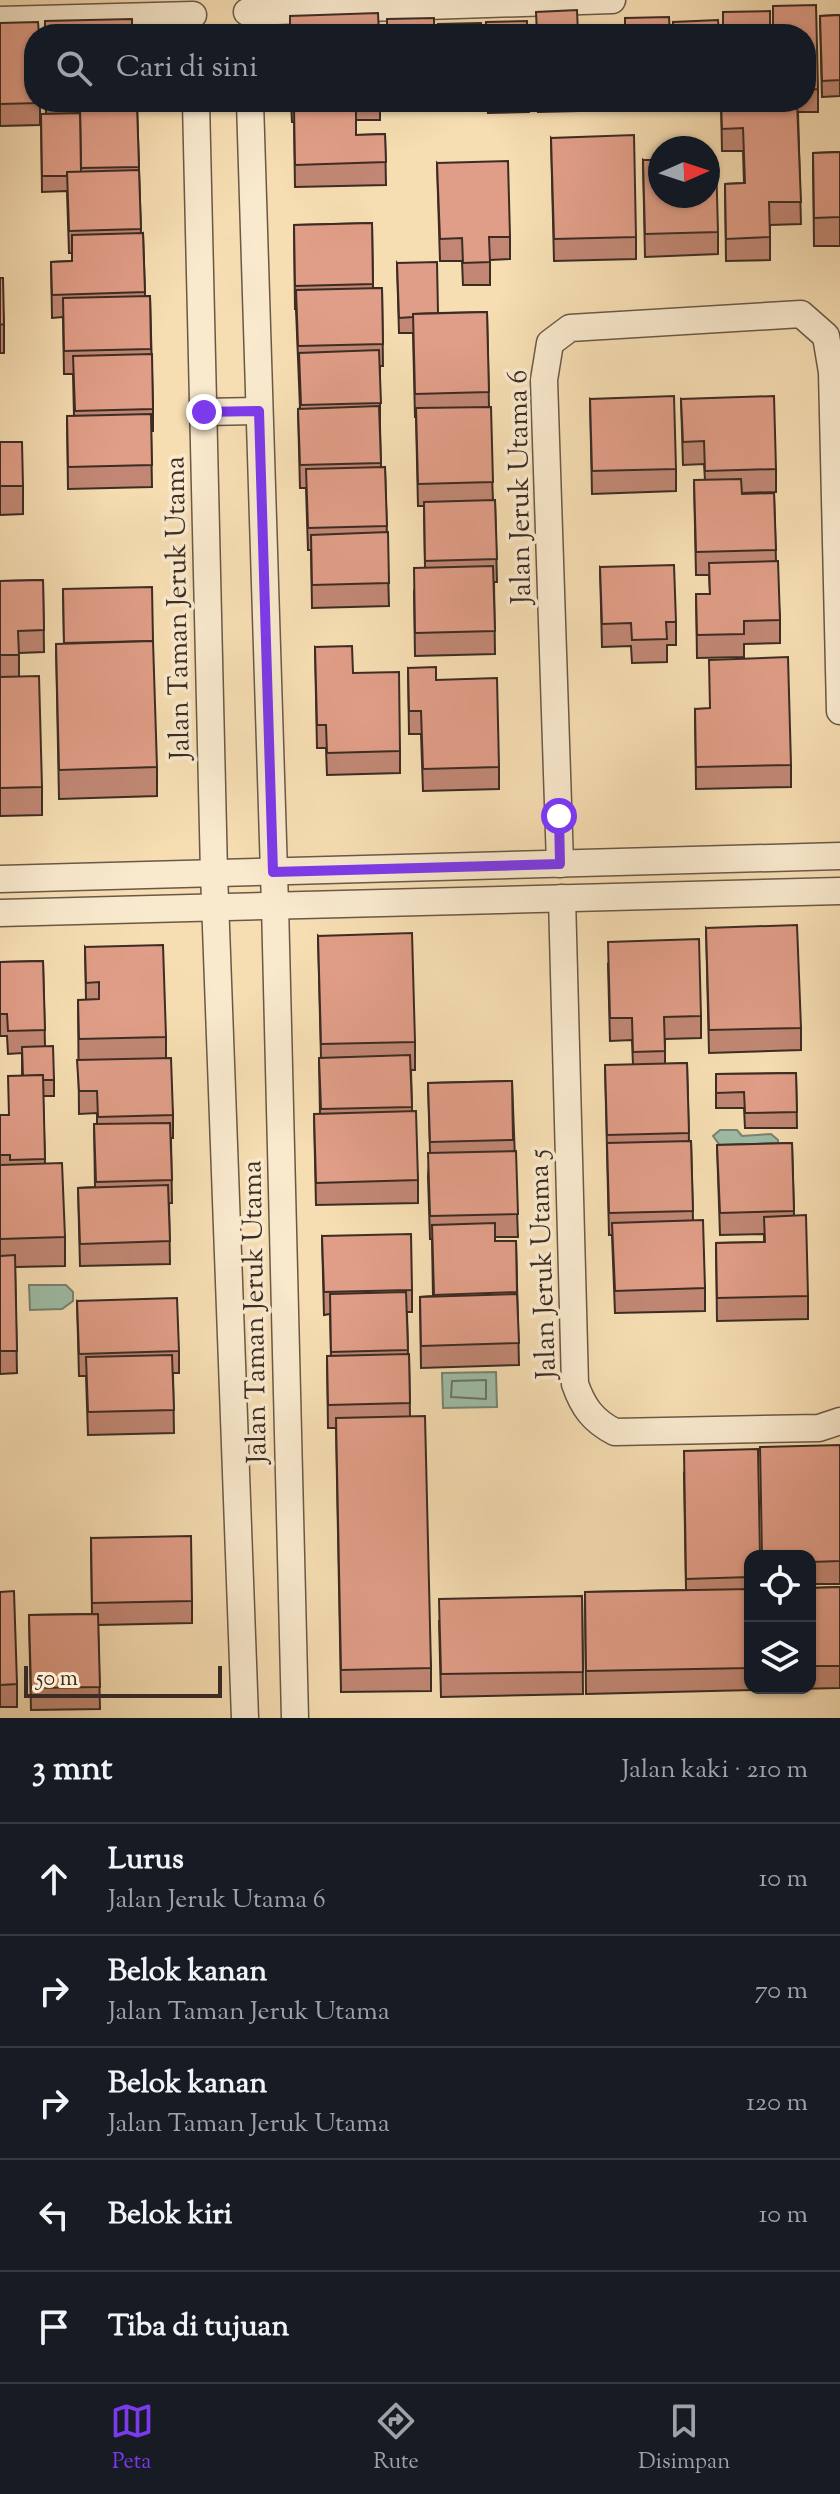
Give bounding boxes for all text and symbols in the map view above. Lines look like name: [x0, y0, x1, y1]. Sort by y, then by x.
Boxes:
search box: [24, 24, 816, 112]
icon: search: [52, 46, 96, 90]
text: Cari di sini: [116, 47, 258, 90]
north arrow: [648, 136, 720, 208]
street label: Jalan Jeruk Utama 6: [499, 369, 543, 607]
route end: [186, 394, 222, 430]
street label: Jalan Taman Jeruk Utama: [156, 456, 202, 762]
route start: [541, 798, 577, 834]
street label: Jalan Jeruk Utama 5: [520, 1148, 568, 1382]
street label: Jalan Taman Jeruk Utama: [233, 1160, 279, 1466]
map controls: [744, 1550, 816, 1694]
button: locate: [744, 1550, 816, 1622]
button: layers: [744, 1622, 816, 1694]
scale bar: [24, 1662, 222, 1698]
text: 50 m: [36, 1664, 78, 1696]
text: 3 mnt: [32, 1746, 112, 1795]
text: Jalan kaki · 210 m: [621, 1752, 808, 1789]
text: Lurus: [108, 1839, 184, 1882]
icon: ahead: [32, 1857, 76, 1901]
text: 10 m: [759, 1861, 808, 1898]
text: Jalan Jeruk Utama 6: [108, 1882, 326, 1919]
text: Belok kanan: [108, 1951, 267, 1994]
icon: right: [32, 1969, 76, 2013]
text: 70 m: [755, 1973, 808, 2010]
text: Jalan Taman Jeruk Utama: [108, 1994, 390, 2031]
text: Belok kanan: [108, 2063, 267, 2106]
icon: right: [32, 2081, 76, 2125]
text: 120 m: [746, 2085, 808, 2122]
text: Jalan Taman Jeruk Utama: [108, 2106, 390, 2143]
icon: left: [32, 2193, 76, 2237]
text: Belok kiri: [108, 2194, 232, 2237]
text: 10 m: [759, 2197, 808, 2234]
icon: arrive: [32, 2305, 76, 2349]
text: Tiba di tujuan: [108, 2306, 289, 2349]
tab: Peta: [110, 2399, 154, 2479]
tab: Rute: [373, 2399, 419, 2479]
tab: Disimpan: [638, 2399, 730, 2479]

